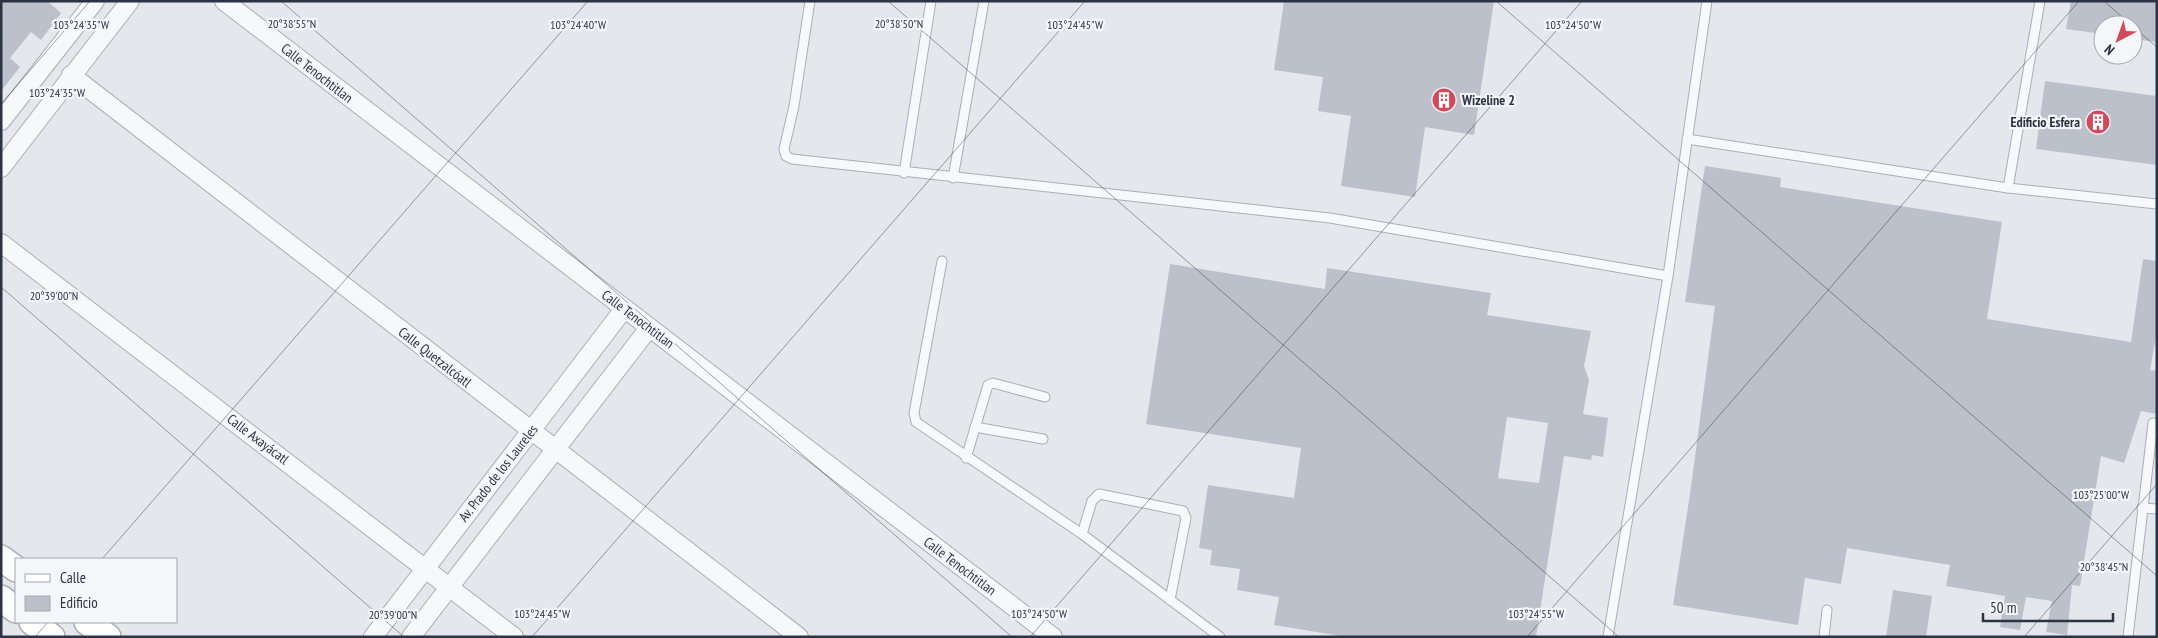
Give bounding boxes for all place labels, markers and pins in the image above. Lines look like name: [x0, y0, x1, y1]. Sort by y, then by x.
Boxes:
building icon: Wizeline 2: [1431, 87, 1457, 113]
place label: Wizeline 2: [1461, 91, 1515, 109]
building icon: Edificio Esfera: [2085, 109, 2111, 135]
place label: Edificio Esfera: [2010, 113, 2080, 131]

